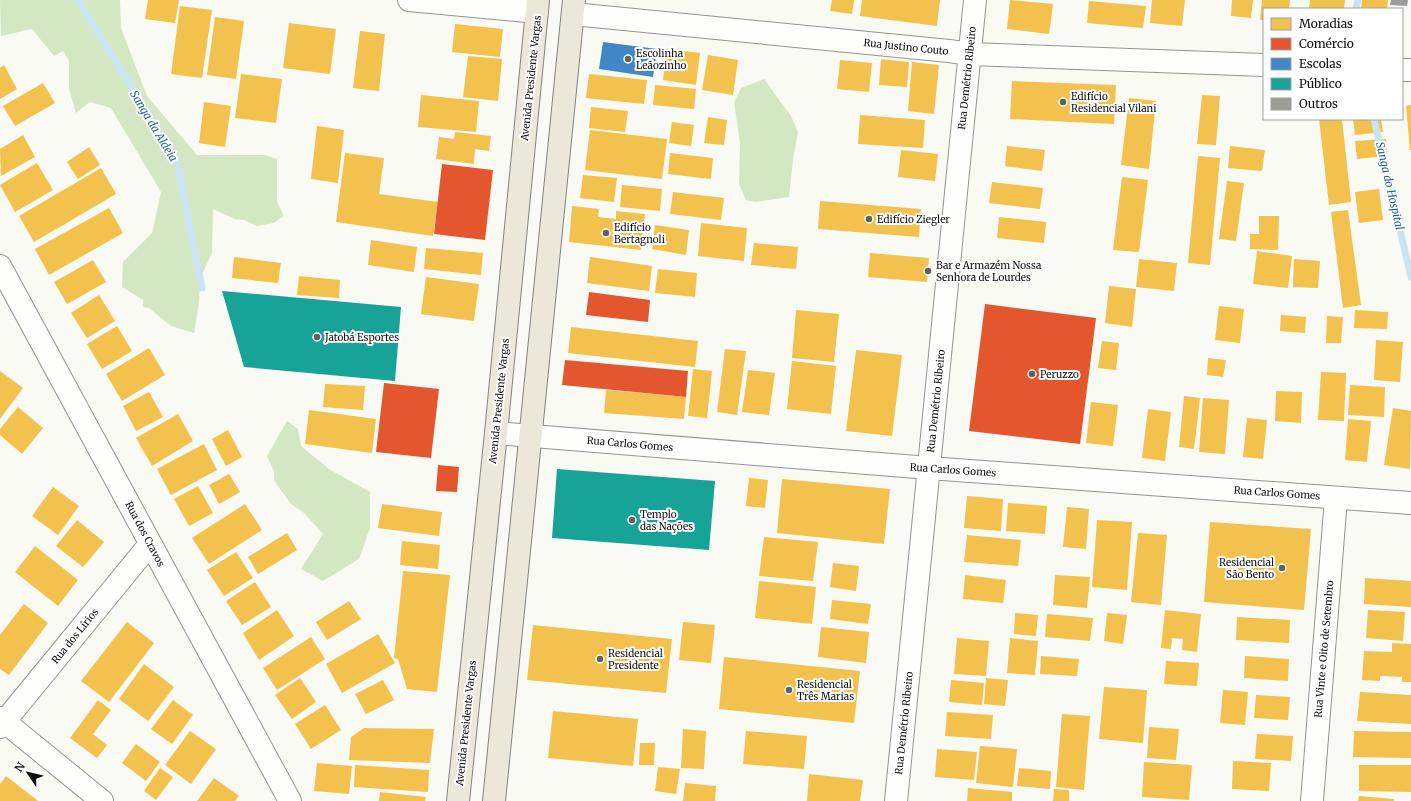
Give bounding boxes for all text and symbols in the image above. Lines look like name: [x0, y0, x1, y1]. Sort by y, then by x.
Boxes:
legend: [1263, 8, 1403, 120]
street label: Avenida Presidente Vargas: [518, 15, 544, 142]
text: Moradias: [1299, 16, 1353, 31]
street label: Rua Demétrio Ribeiro: [955, 26, 979, 130]
street label: Rua Justino Couto: [863, 36, 949, 58]
text: Comércio: [1299, 36, 1354, 51]
place label: Escolinha Leãozinho: [636, 47, 687, 72]
marker: Escolinha Leãozinho: [623, 54, 633, 64]
text: Escolas: [1299, 56, 1342, 71]
text: Público: [1299, 76, 1342, 91]
water label: Sanga da Aldeia: [127, 88, 181, 164]
place label: Edifício Residencial Vilani: [1071, 90, 1156, 115]
text: Outros: [1299, 96, 1338, 111]
marker: Edifício Residencial Vilani: [1058, 97, 1068, 107]
water label: Sanga do Hospital: [1373, 141, 1407, 231]
place label: Edifício Ziegler: [877, 213, 950, 226]
marker: Edifício Ziegler: [864, 214, 874, 224]
place label: Edifício Bertagnoli: [614, 221, 665, 246]
marker: Edifício Bertagnoli: [601, 228, 611, 238]
place label: Bar e Armazém Nossa Senhora de Lourdes: [936, 259, 1042, 284]
marker: Bar e Armazém Nossa Senhora de Lourdes: [923, 266, 933, 276]
place label: Jatobá Esportes: [324, 331, 399, 344]
marker: Jatobá Esportes: [312, 332, 322, 342]
street label: Avenida Presidente Vargas: [486, 338, 512, 465]
street label: Rua Demétrio Ribeiro: [924, 349, 948, 453]
place label: Peruzzo: [1040, 368, 1079, 381]
marker: Peruzzo: [1027, 369, 1037, 379]
street label: Rua Carlos Gomes: [586, 434, 674, 454]
street label: Rua Carlos Gomes: [909, 460, 997, 480]
street label: Rua Carlos Gomes: [1233, 483, 1321, 503]
street label: Rua dos Cravos: [122, 499, 168, 569]
place label: Templo das Nações: [640, 508, 693, 533]
marker: Templo das Nações: [627, 515, 637, 525]
place label: Residencial São Bento: [1219, 556, 1274, 581]
marker: Residencial São Bento: [1277, 563, 1287, 573]
street label: Rua Vinte e Oito de Setembro: [1312, 580, 1337, 718]
street label: Rua dos Lírios: [49, 605, 101, 666]
place label: Residencial Presidente: [608, 647, 663, 672]
marker: Residencial Presidente: [595, 654, 605, 664]
street label: Avenida Presidente Vargas: [453, 660, 479, 787]
street label: Rua Demétrio Ribeiro: [892, 671, 916, 775]
place label: Residencial Três Marias: [797, 678, 854, 703]
marker: Residencial Três Marias: [784, 685, 794, 695]
north arrow: [8, 753, 48, 793]
text: N: [12, 759, 28, 775]

